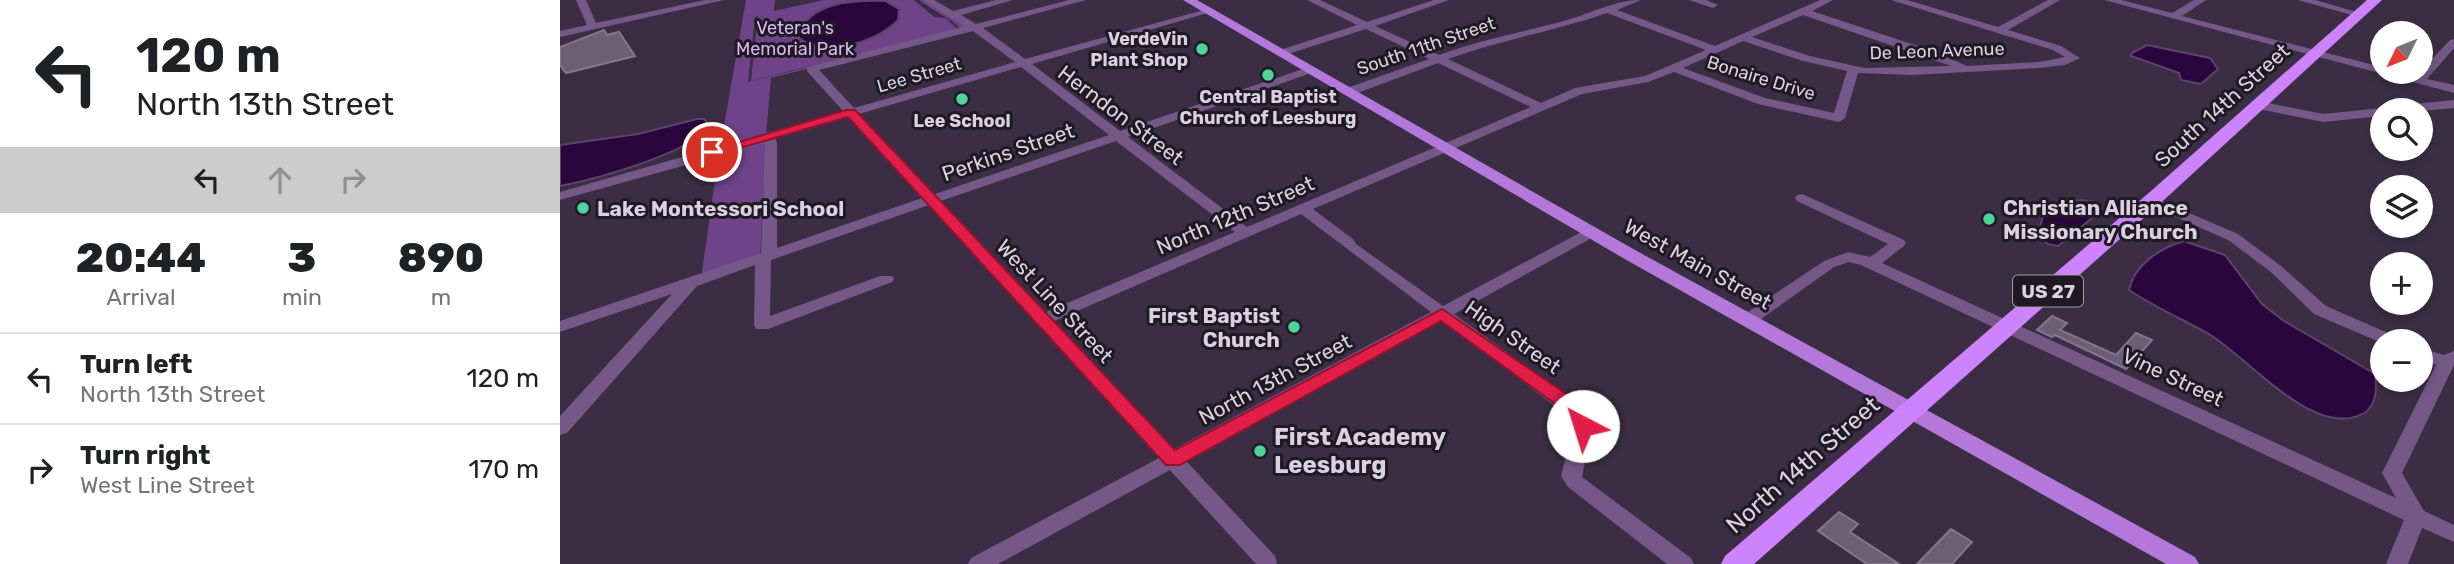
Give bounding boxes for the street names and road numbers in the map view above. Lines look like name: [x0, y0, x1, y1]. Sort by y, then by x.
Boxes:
street label: South 11th Street: [1354, 12, 1498, 80]
street label: De Leon Avenue: [1869, 38, 2005, 64]
street label: South 14th Street: [2149, 38, 2295, 172]
street label: Bonaire Drive: [1704, 51, 1818, 105]
street label: Lee Street: [874, 52, 964, 98]
street label: Herndon Street: [1053, 60, 1189, 170]
street label: Perkins Street: [939, 118, 1077, 186]
street label: North 12th Street: [1152, 170, 1318, 260]
street label: West Main Street: [1620, 213, 1776, 315]
street label: West Line Street: [991, 234, 1119, 368]
road number: US 27: [2013, 276, 2083, 306]
street label: High Street: [1460, 295, 1566, 379]
street label: North 13th Street: [1194, 328, 1356, 430]
street label: Vine Street: [2118, 343, 2228, 411]
street label: North 14th Street: [1721, 391, 1885, 539]

